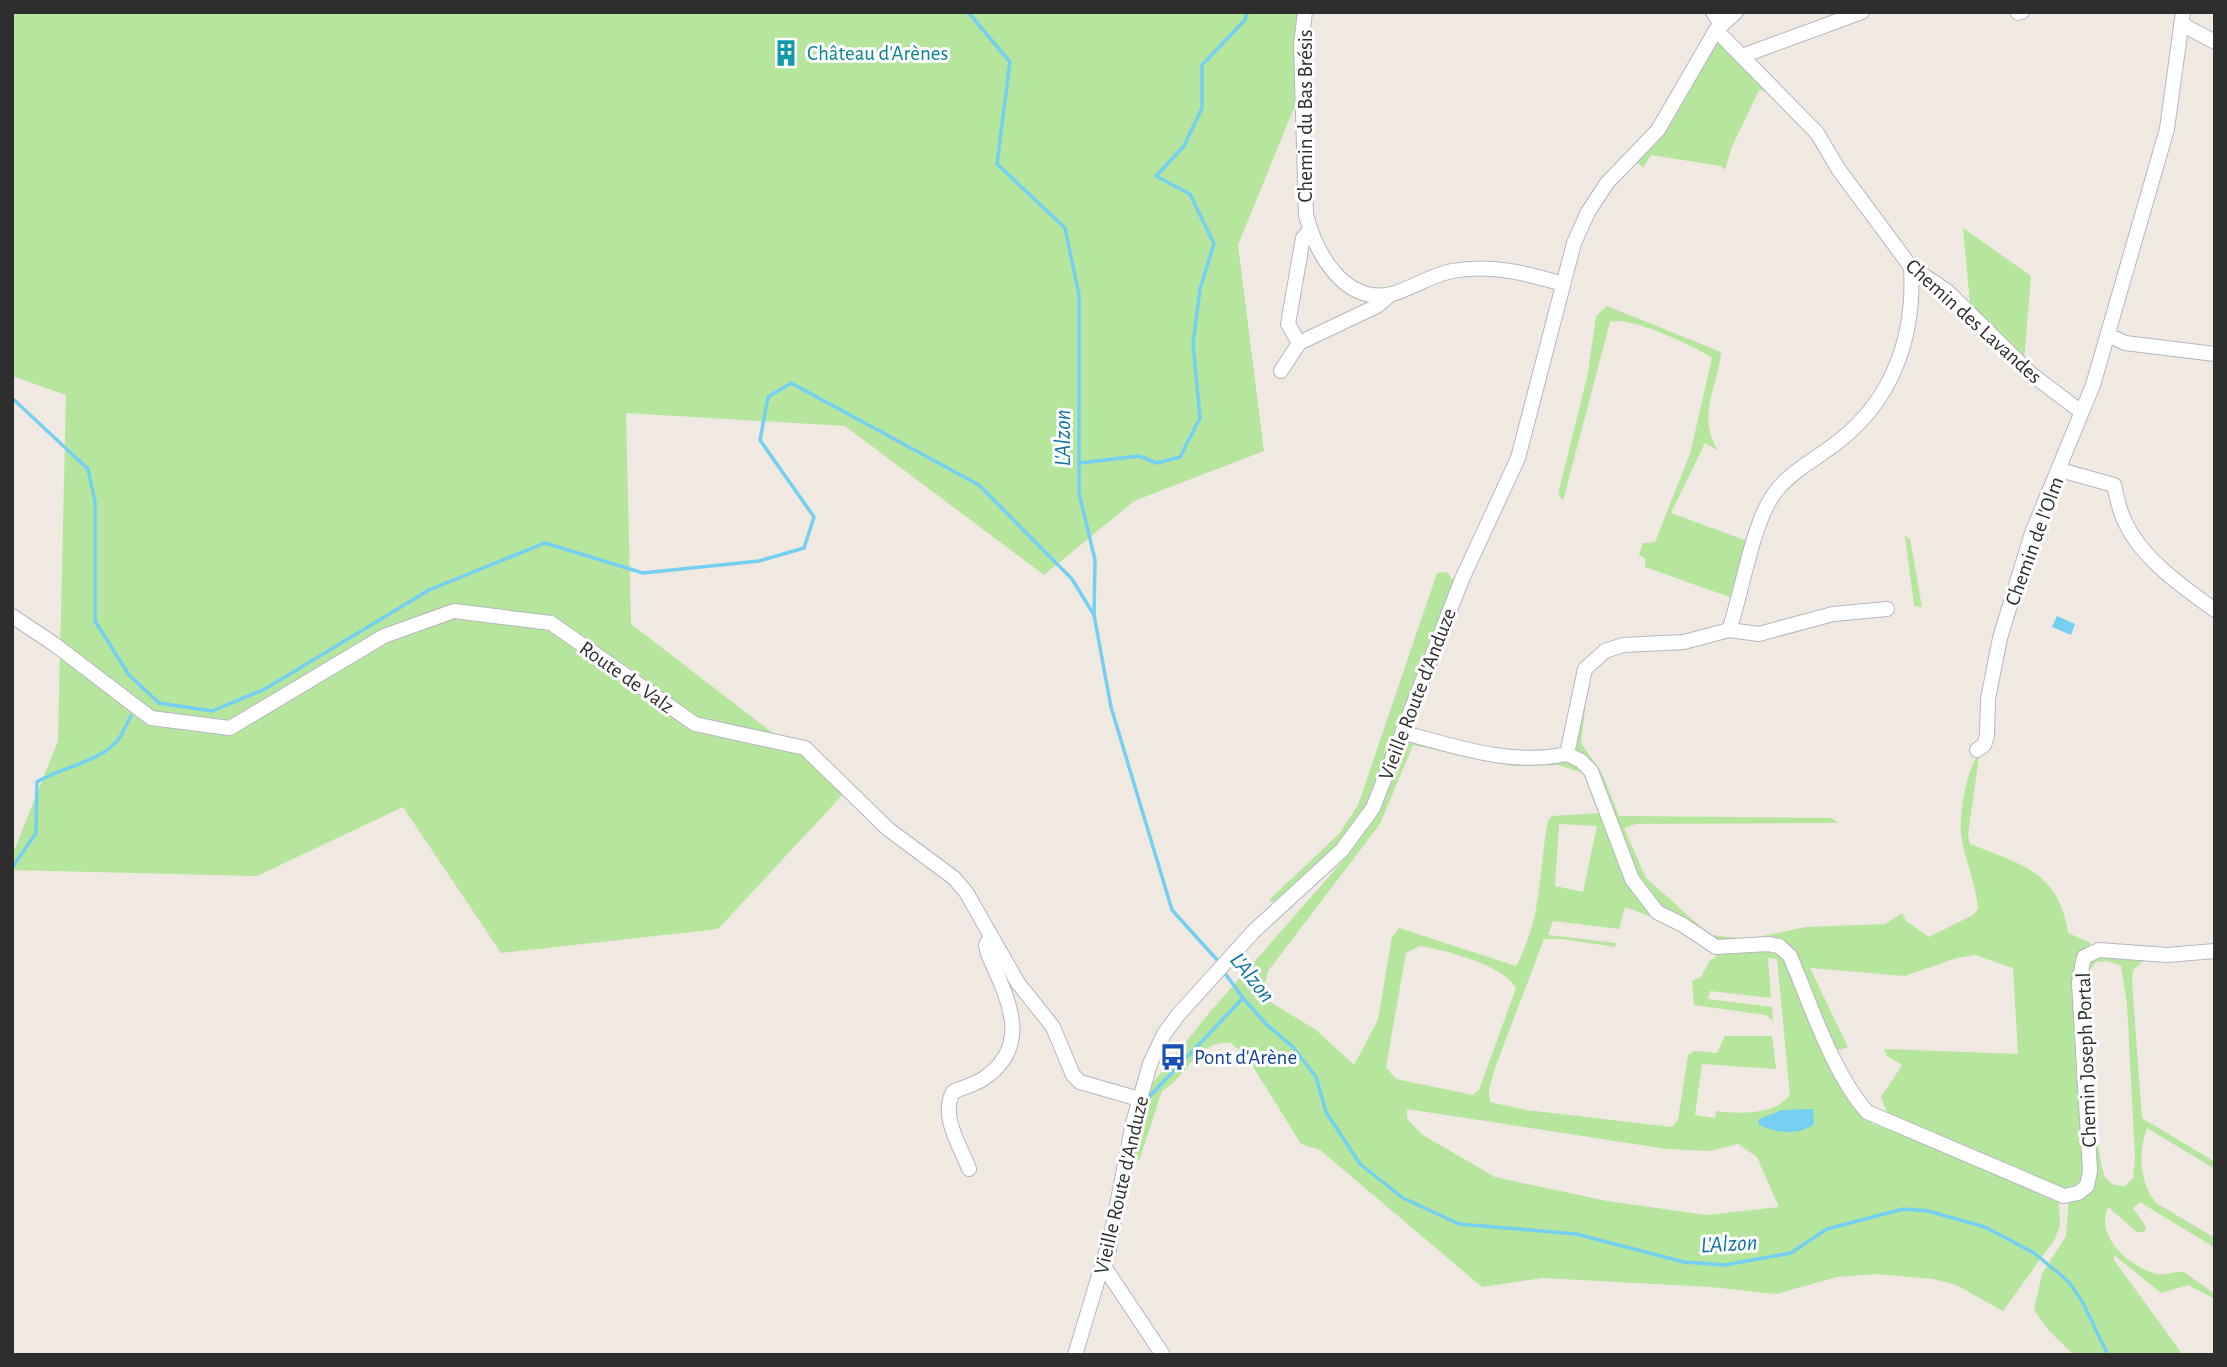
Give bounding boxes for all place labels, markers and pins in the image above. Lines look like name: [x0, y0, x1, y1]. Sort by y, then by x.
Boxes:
building icon: Château d'Arènes: [771, 38, 801, 68]
place label: Château d'Arènes: [807, 43, 948, 64]
bus stop icon: Pont d'Arène: [1158, 1042, 1188, 1072]
place label: Pont d'Arène: [1194, 1047, 1297, 1068]

